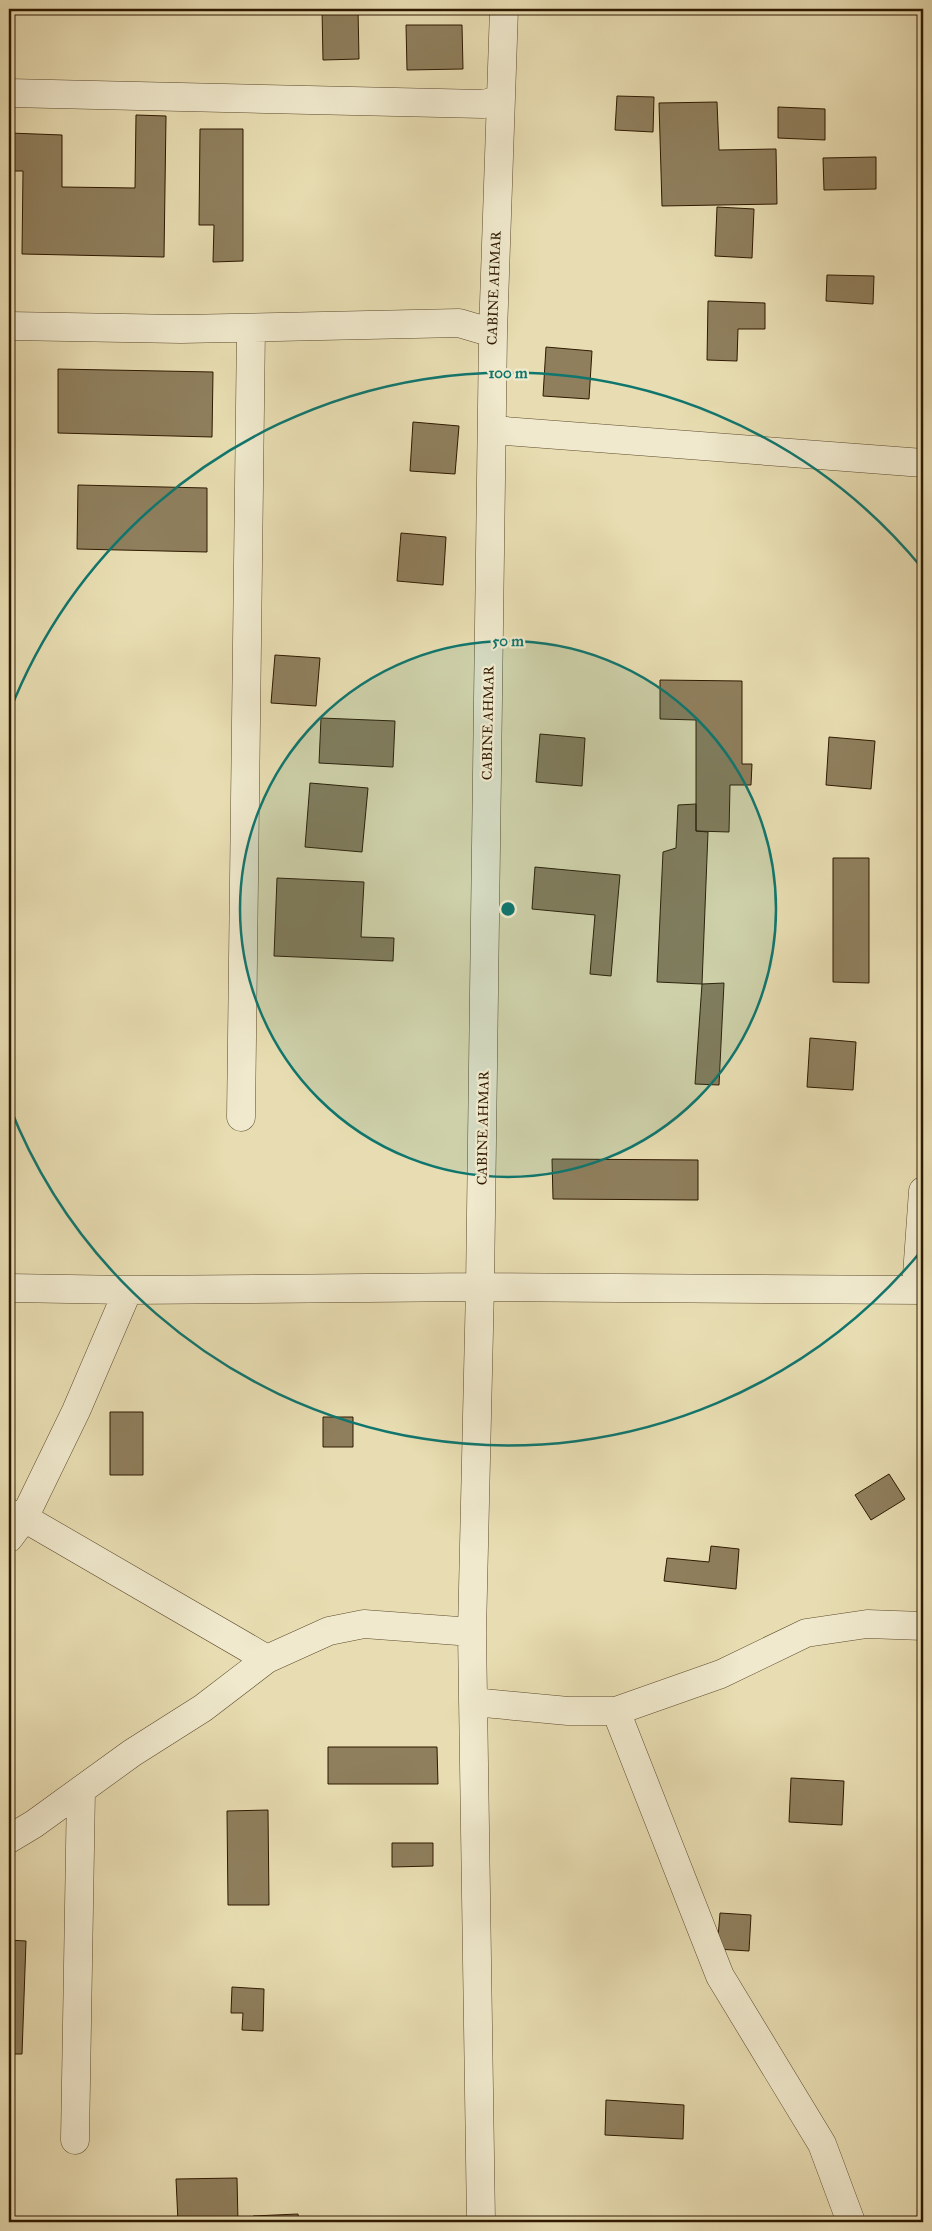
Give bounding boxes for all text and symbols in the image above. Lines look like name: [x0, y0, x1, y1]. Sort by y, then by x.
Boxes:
street label: CABINE AHMAR: [484, 229, 505, 345]
text: 100 m: [488, 364, 528, 382]
text: 50 m: [492, 632, 524, 650]
street label: CABINE AHMAR: [479, 665, 498, 780]
centre of rings: [499, 900, 517, 918]
street label: CABINE AHMAR: [474, 1070, 493, 1185]

